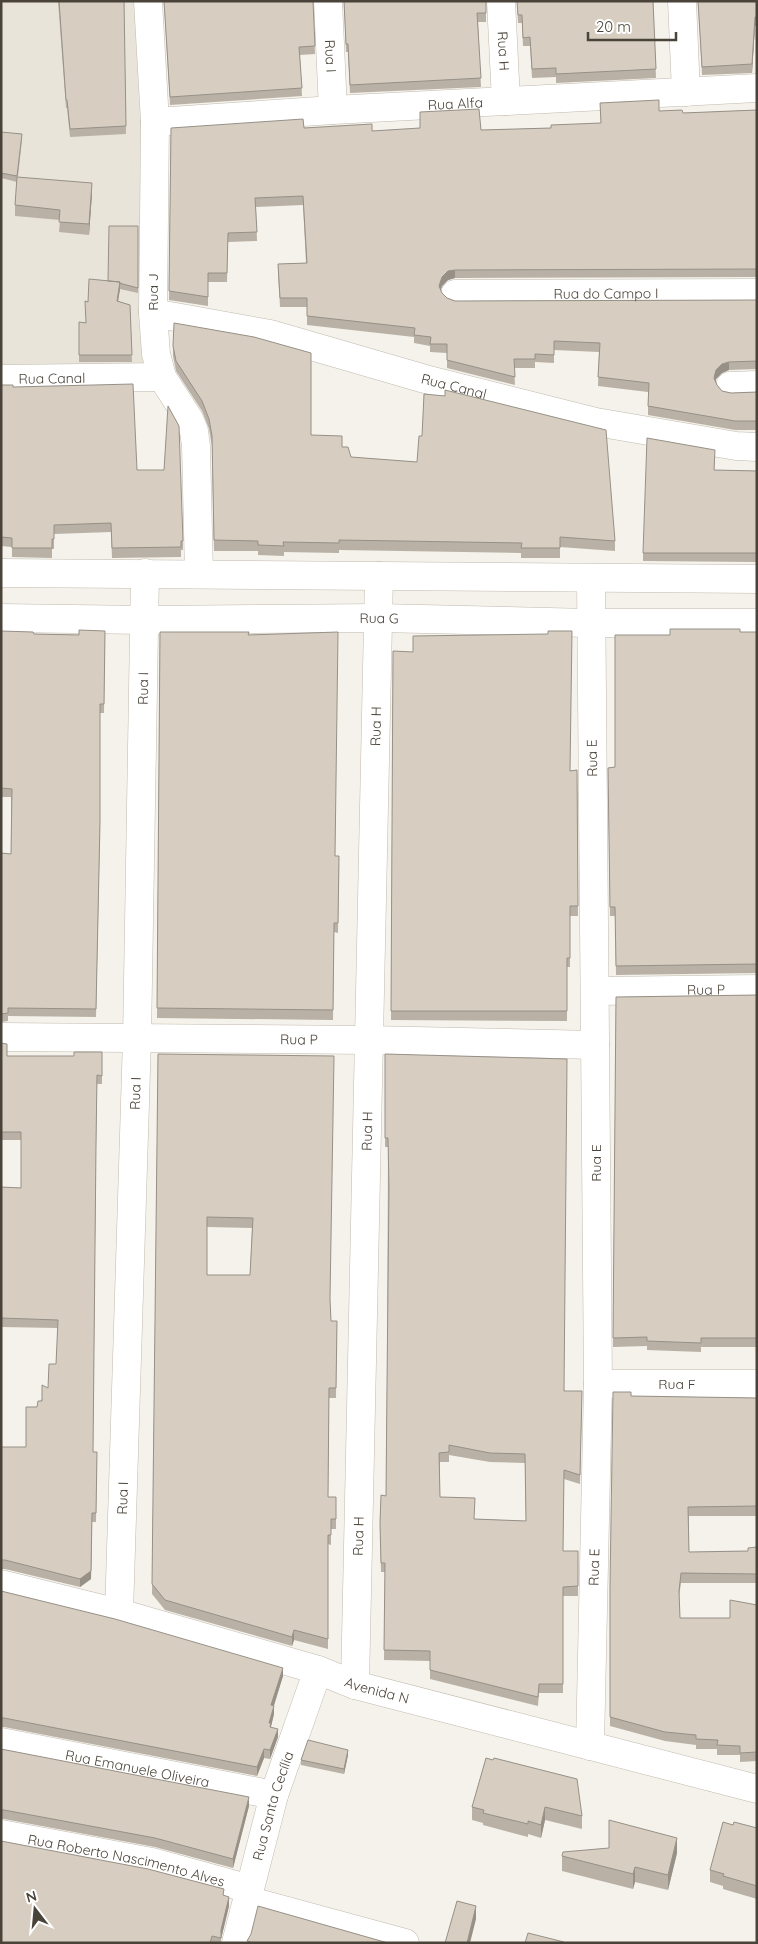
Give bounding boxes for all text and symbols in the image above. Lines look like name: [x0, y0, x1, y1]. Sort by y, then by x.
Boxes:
scale bar: [588, 10, 676, 42]
text: 20 m: [596, 17, 631, 36]
street label: Rua H: [494, 31, 513, 71]
street label: Rua I: [321, 39, 340, 73]
street label: Rua Alfa: [427, 93, 484, 114]
street label: Rua J: [144, 273, 162, 311]
street label: Rua do Campo I: [553, 284, 659, 303]
street label: Rua Canal: [18, 369, 86, 388]
street label: Rua Canal: [419, 369, 489, 403]
street label: Rua G: [359, 609, 399, 627]
street label: Rua I: [134, 672, 152, 705]
street label: Rua H: [366, 706, 385, 746]
street label: Rua E: [583, 739, 601, 777]
street label: Rua P: [687, 980, 725, 999]
street label: Rua P: [280, 1030, 318, 1049]
street label: Rua I: [126, 1076, 145, 1110]
street label: Rua H: [358, 1111, 376, 1151]
street label: Rua E: [587, 1144, 605, 1182]
street label: Rua F: [658, 1375, 696, 1393]
street label: Rua I: [113, 1481, 132, 1515]
street label: Rua H: [349, 1516, 368, 1556]
street label: Rua E: [585, 1548, 603, 1586]
street label: Avenida N: [342, 1673, 411, 1708]
street label: Rua Emanuele Oliveira: [64, 1746, 211, 1791]
street label: Rua Santa Cecília: [249, 1749, 298, 1862]
street label: Rua Roberto Nascimento Alves: [26, 1830, 227, 1891]
north arrow: [10, 1884, 60, 1934]
text: N: [24, 1886, 39, 1907]

